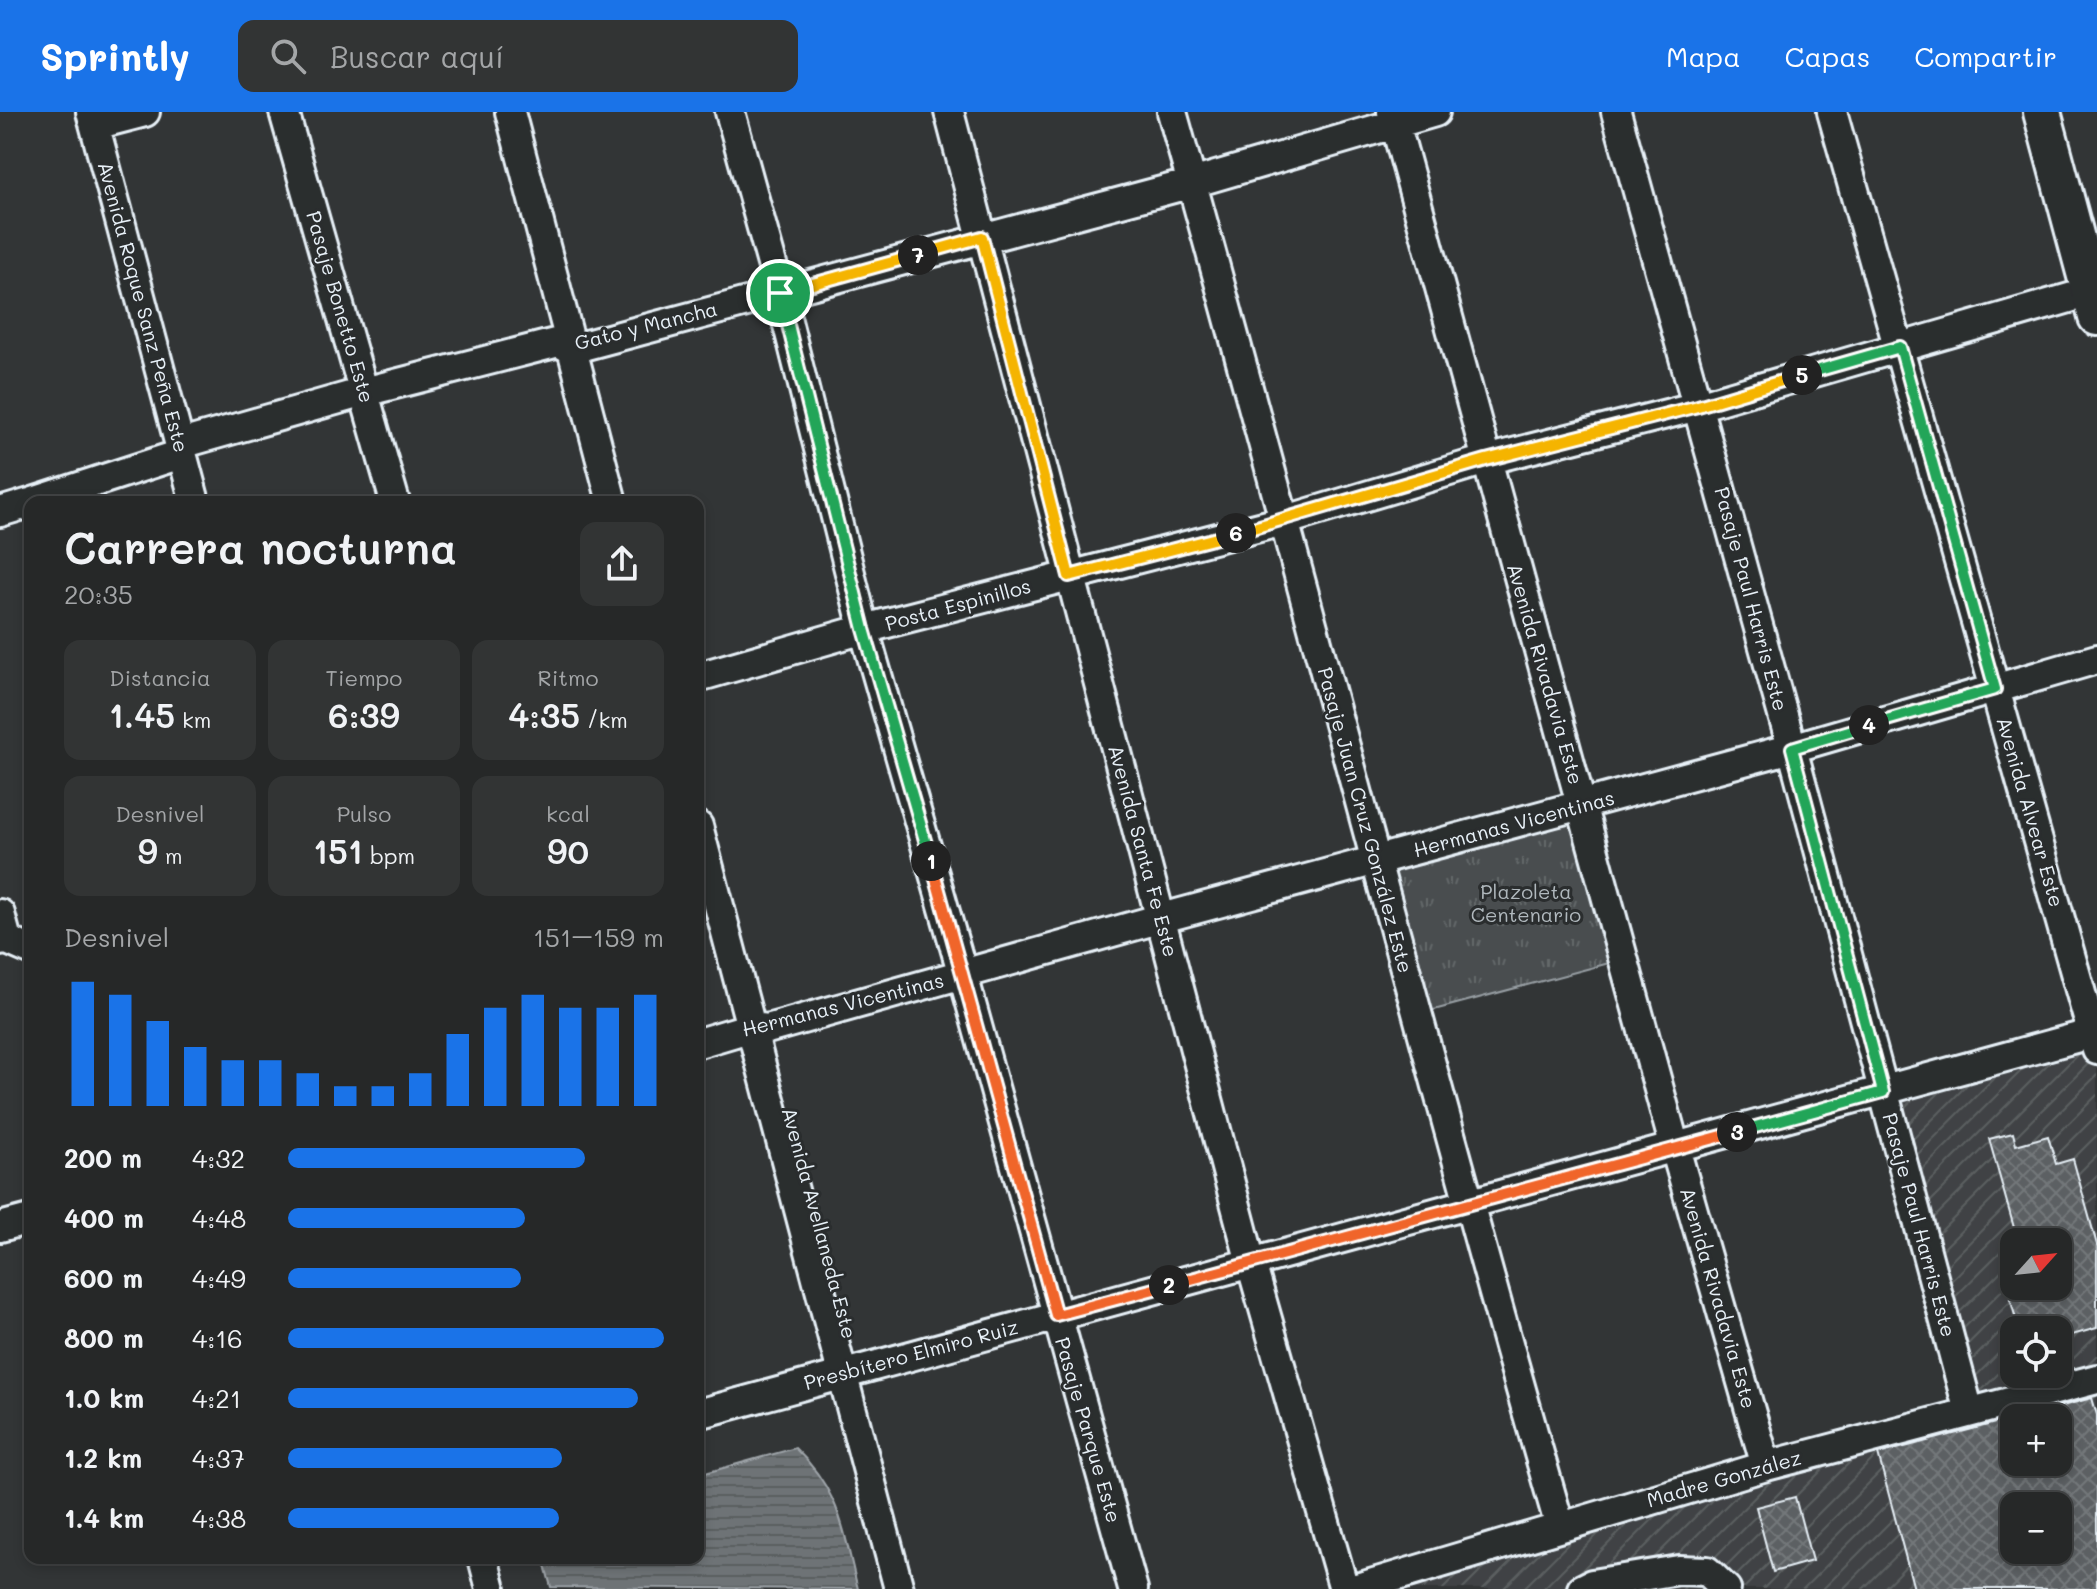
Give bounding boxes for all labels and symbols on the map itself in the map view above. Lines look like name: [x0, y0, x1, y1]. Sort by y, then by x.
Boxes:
street label: Avenida Roque Sanz Peña Este: [93, 158, 195, 455]
street label: Pasaje Bonetto Este: [301, 208, 381, 406]
pin: 7: [898, 235, 938, 275]
pin: [746, 259, 814, 327]
street label: Gato y Mancha: [572, 295, 720, 355]
pin: 5: [1782, 355, 1822, 395]
street label: Pasaje Paul Harris Este: [1710, 484, 1794, 714]
pin: 6: [1216, 513, 1256, 553]
street label: Avenida Rivadavia Este: [1502, 560, 1590, 787]
street label: Posta Espinillos: [882, 572, 1034, 636]
street label: Pasaje Juan Cruz González Este: [1313, 664, 1419, 976]
pin: 4: [1849, 705, 1889, 745]
street label: Avenida Alvear Este: [1991, 714, 2071, 910]
street label: Avenida Santa Fe Este: [1103, 742, 1185, 960]
street label: Hermanas Vicentinas: [1410, 784, 1617, 862]
pin: 1: [911, 841, 951, 881]
park label: Plazoleta Centenario: [1471, 878, 1581, 927]
street label: Hermanas Vicentinas: [739, 966, 946, 1042]
street label: Avenida Avellaneda Este: [777, 1104, 863, 1341]
street label: Pasaje Paul Harris Este: [1878, 1110, 1962, 1340]
pin: 3: [1717, 1112, 1757, 1152]
street label: Avenida Rivadavia Este: [1675, 1184, 1763, 1411]
north arrow: [2000, 1228, 2072, 1300]
pin: 2: [1149, 1265, 1189, 1305]
street label: Presbítero Elmiro Ruiz: [801, 1313, 1021, 1395]
street label: Pasaje Parque Este: [1050, 1334, 1128, 1526]
street label: Madre González: [1643, 1444, 1804, 1513]

